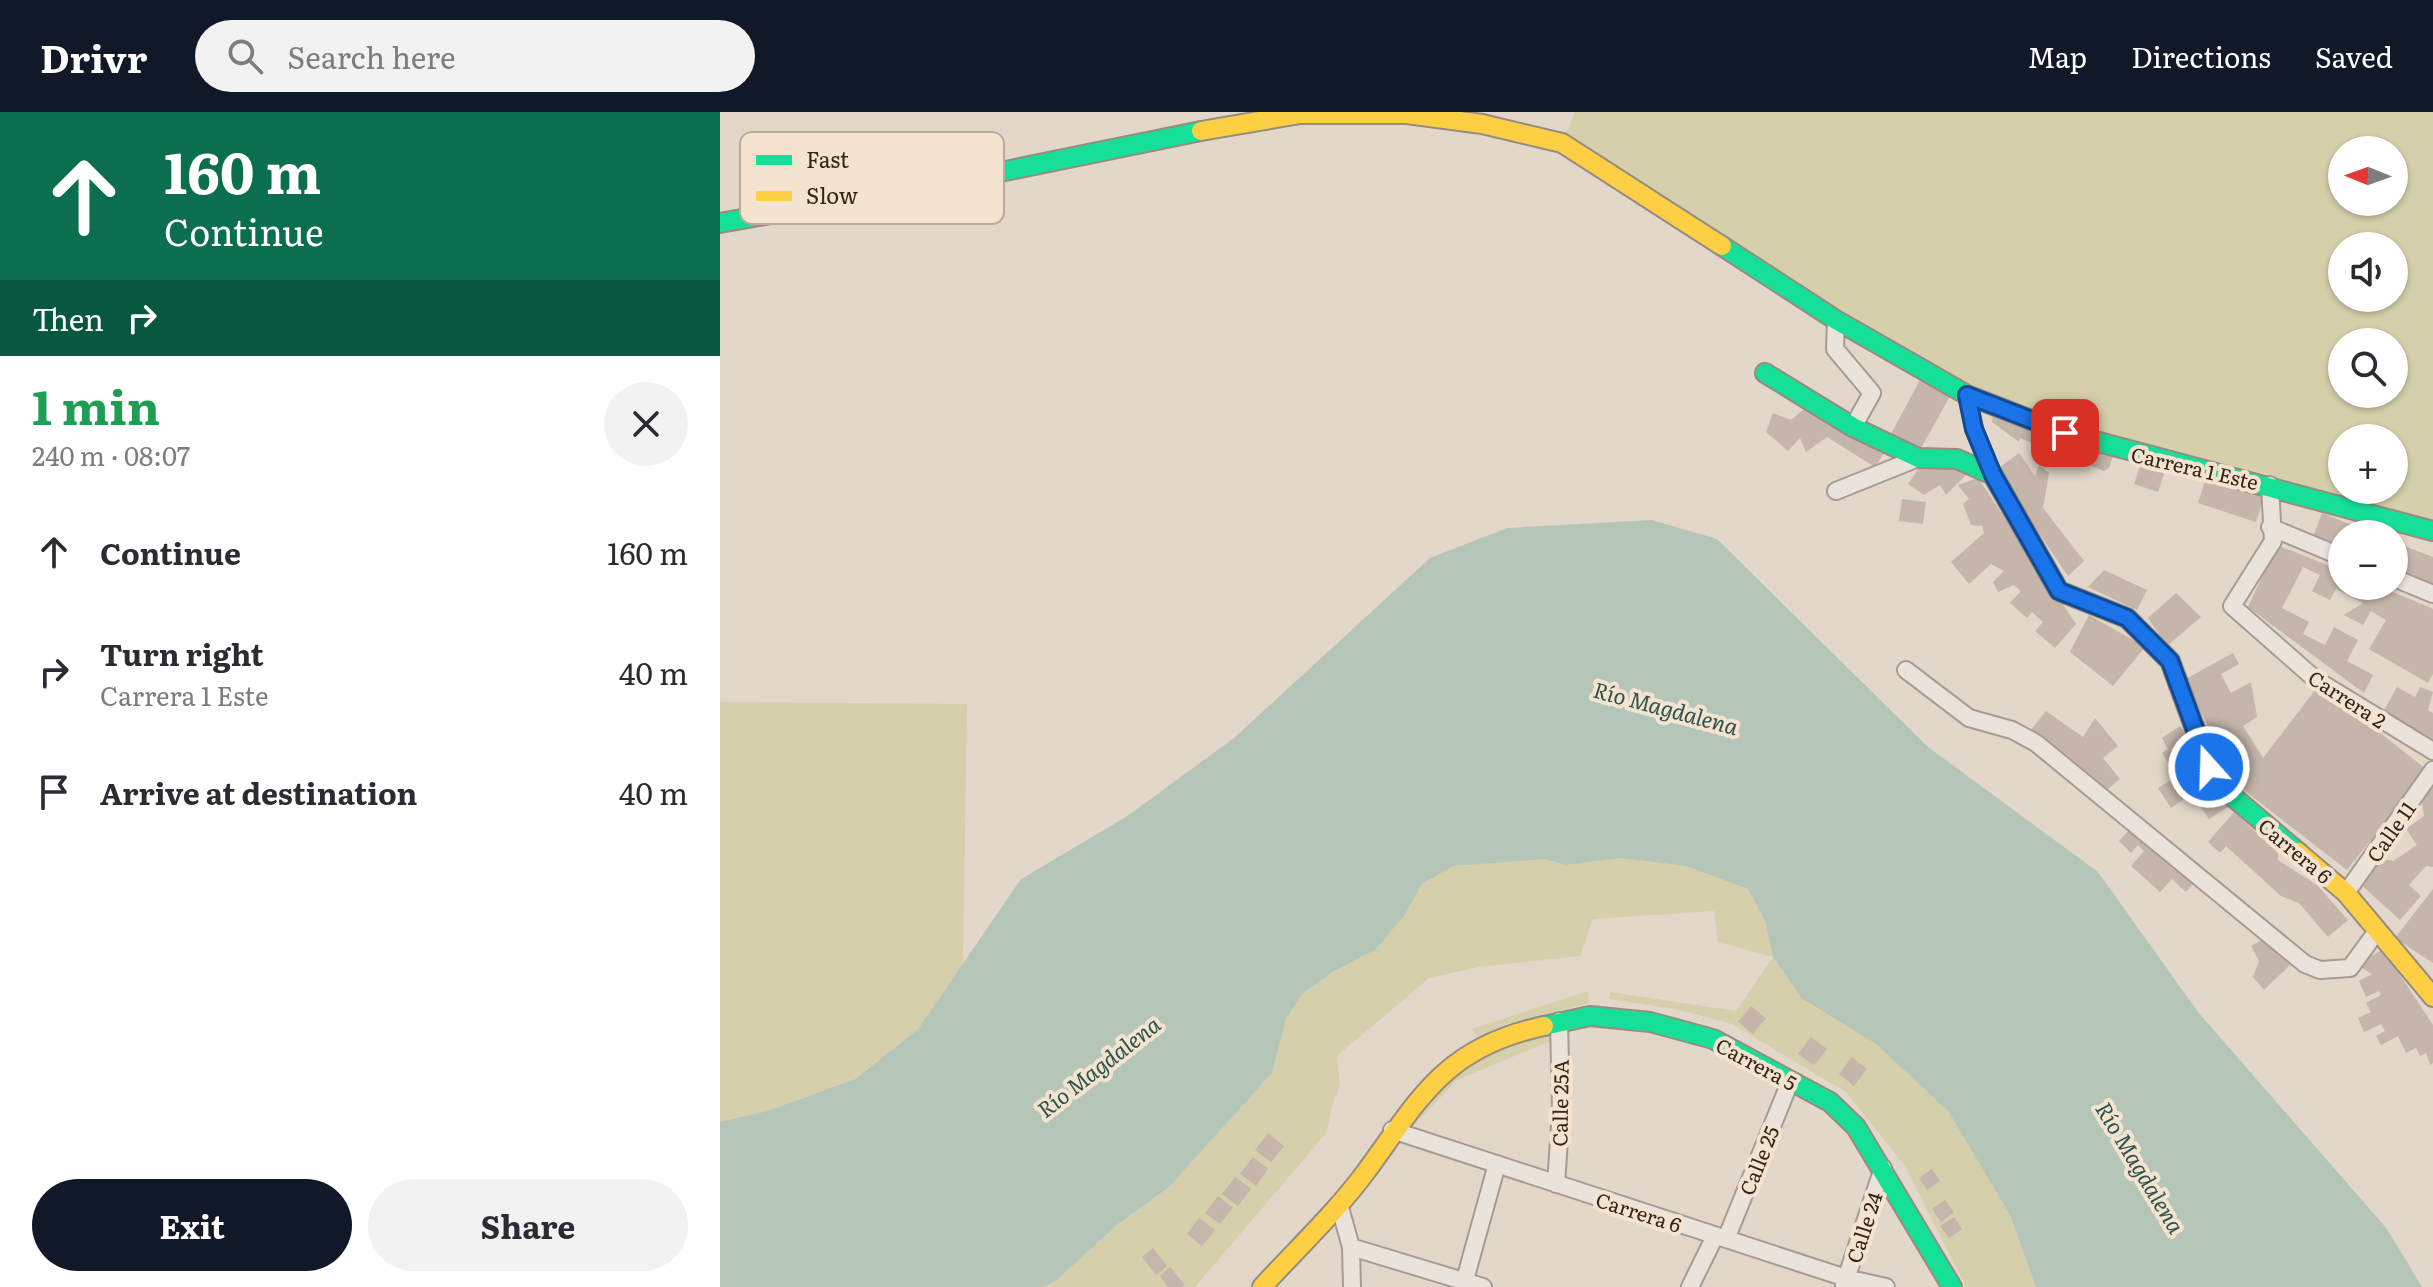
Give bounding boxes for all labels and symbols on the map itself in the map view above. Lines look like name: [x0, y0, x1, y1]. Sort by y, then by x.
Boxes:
legend: [740, 132, 1004, 224]
north arrow: [2328, 136, 2408, 216]
text: Fast: [806, 142, 849, 175]
text: Slow: [806, 178, 858, 211]
pin: [2031, 399, 2099, 467]
street label: Carrera 1 Este: [2128, 438, 2262, 496]
street label: Carrera 2: [2303, 662, 2393, 734]
water label: Río Magdalena: [1590, 672, 1742, 742]
position arrow: [2167, 725, 2251, 809]
street label: Calle 11: [2358, 794, 2422, 868]
street label: Carrera 6: [2253, 810, 2340, 890]
water label: Río Magdalena: [1029, 1007, 1167, 1125]
street label: Carrera 5: [1711, 1029, 1803, 1097]
street label: Calle 25A: [1543, 1059, 1575, 1147]
water label: Río Magdalena: [2089, 1095, 2194, 1240]
street label: Calle 25: [1731, 1121, 1785, 1199]
street label: Carrera 6: [1592, 1183, 1686, 1239]
street label: Calle 24: [1837, 1188, 1889, 1266]

